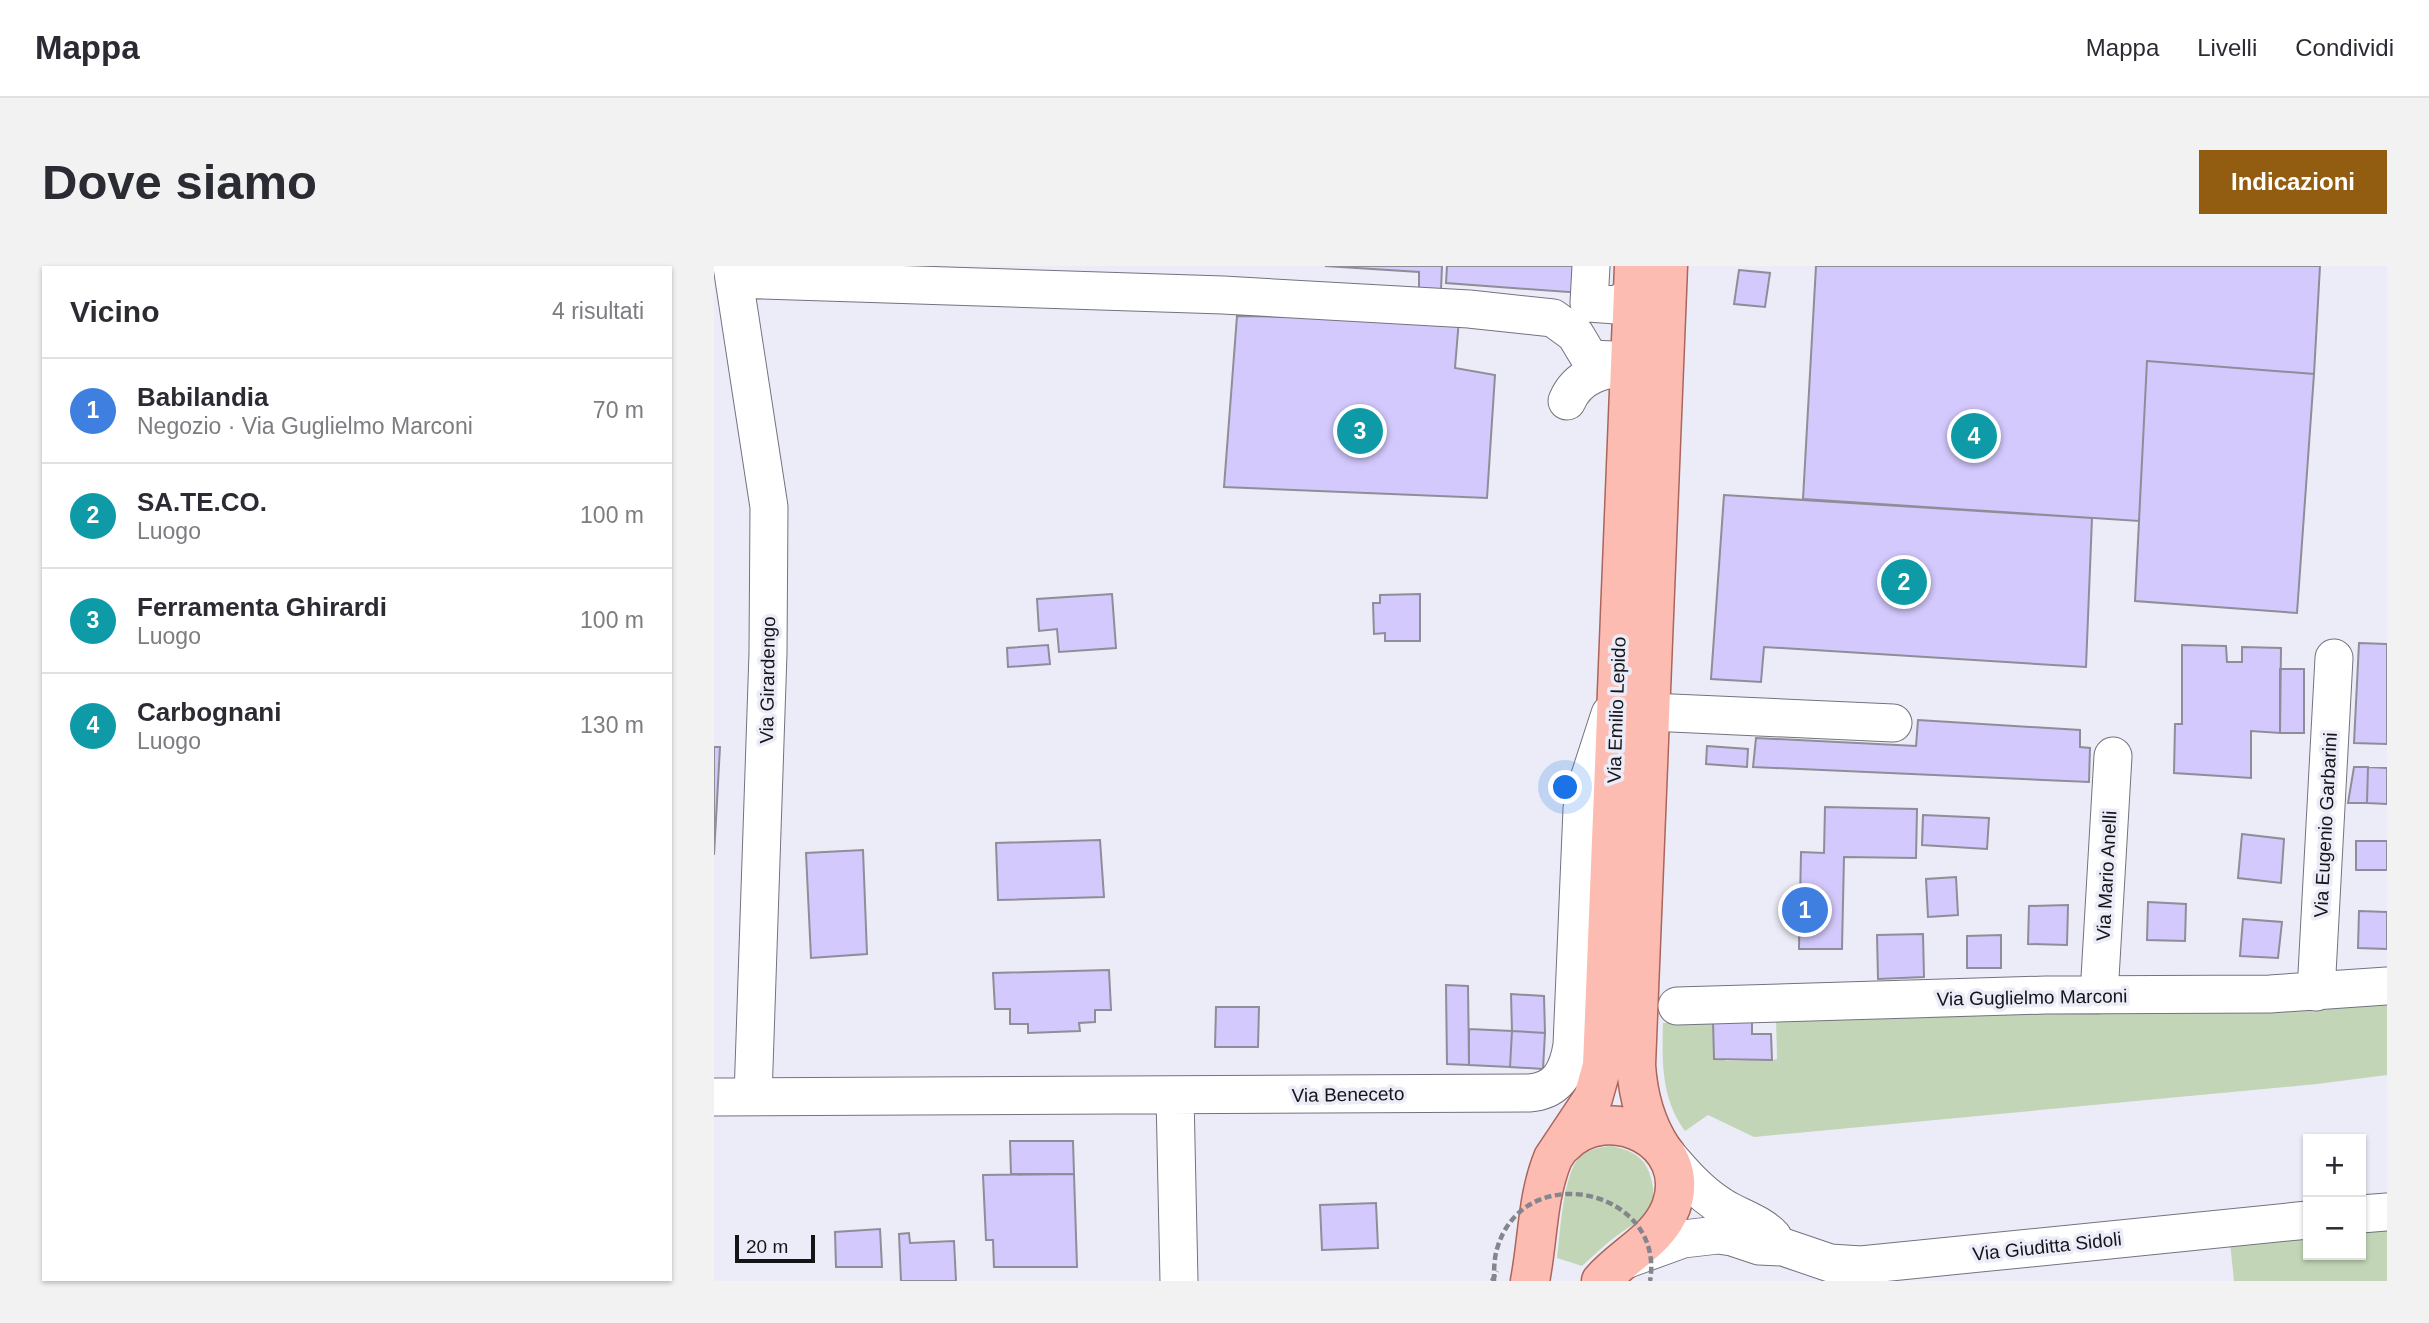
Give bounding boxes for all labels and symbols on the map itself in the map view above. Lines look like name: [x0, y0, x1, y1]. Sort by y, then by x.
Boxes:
pin: 3: [1337, 405, 1383, 457]
pin: 4: [1951, 410, 1997, 462]
pin: 2: [1881, 556, 1927, 608]
street label: Via Girardengo: [756, 616, 779, 744]
street label: Via Emilio Lepido: [1603, 636, 1630, 784]
street label: Via Eugenio Garbarini: [2310, 732, 2341, 918]
your location: [1548, 770, 1582, 804]
street label: Via Mario Anelli: [2093, 810, 2120, 942]
pin: 1: [1782, 884, 1828, 936]
street label: Via Guglielmo Marconi: [1936, 985, 2128, 1010]
street label: Via Beneceto: [1291, 1083, 1405, 1106]
street label: Via Giuditta Sidoli: [1972, 1228, 2123, 1265]
scale bar: [735, 1232, 816, 1264]

